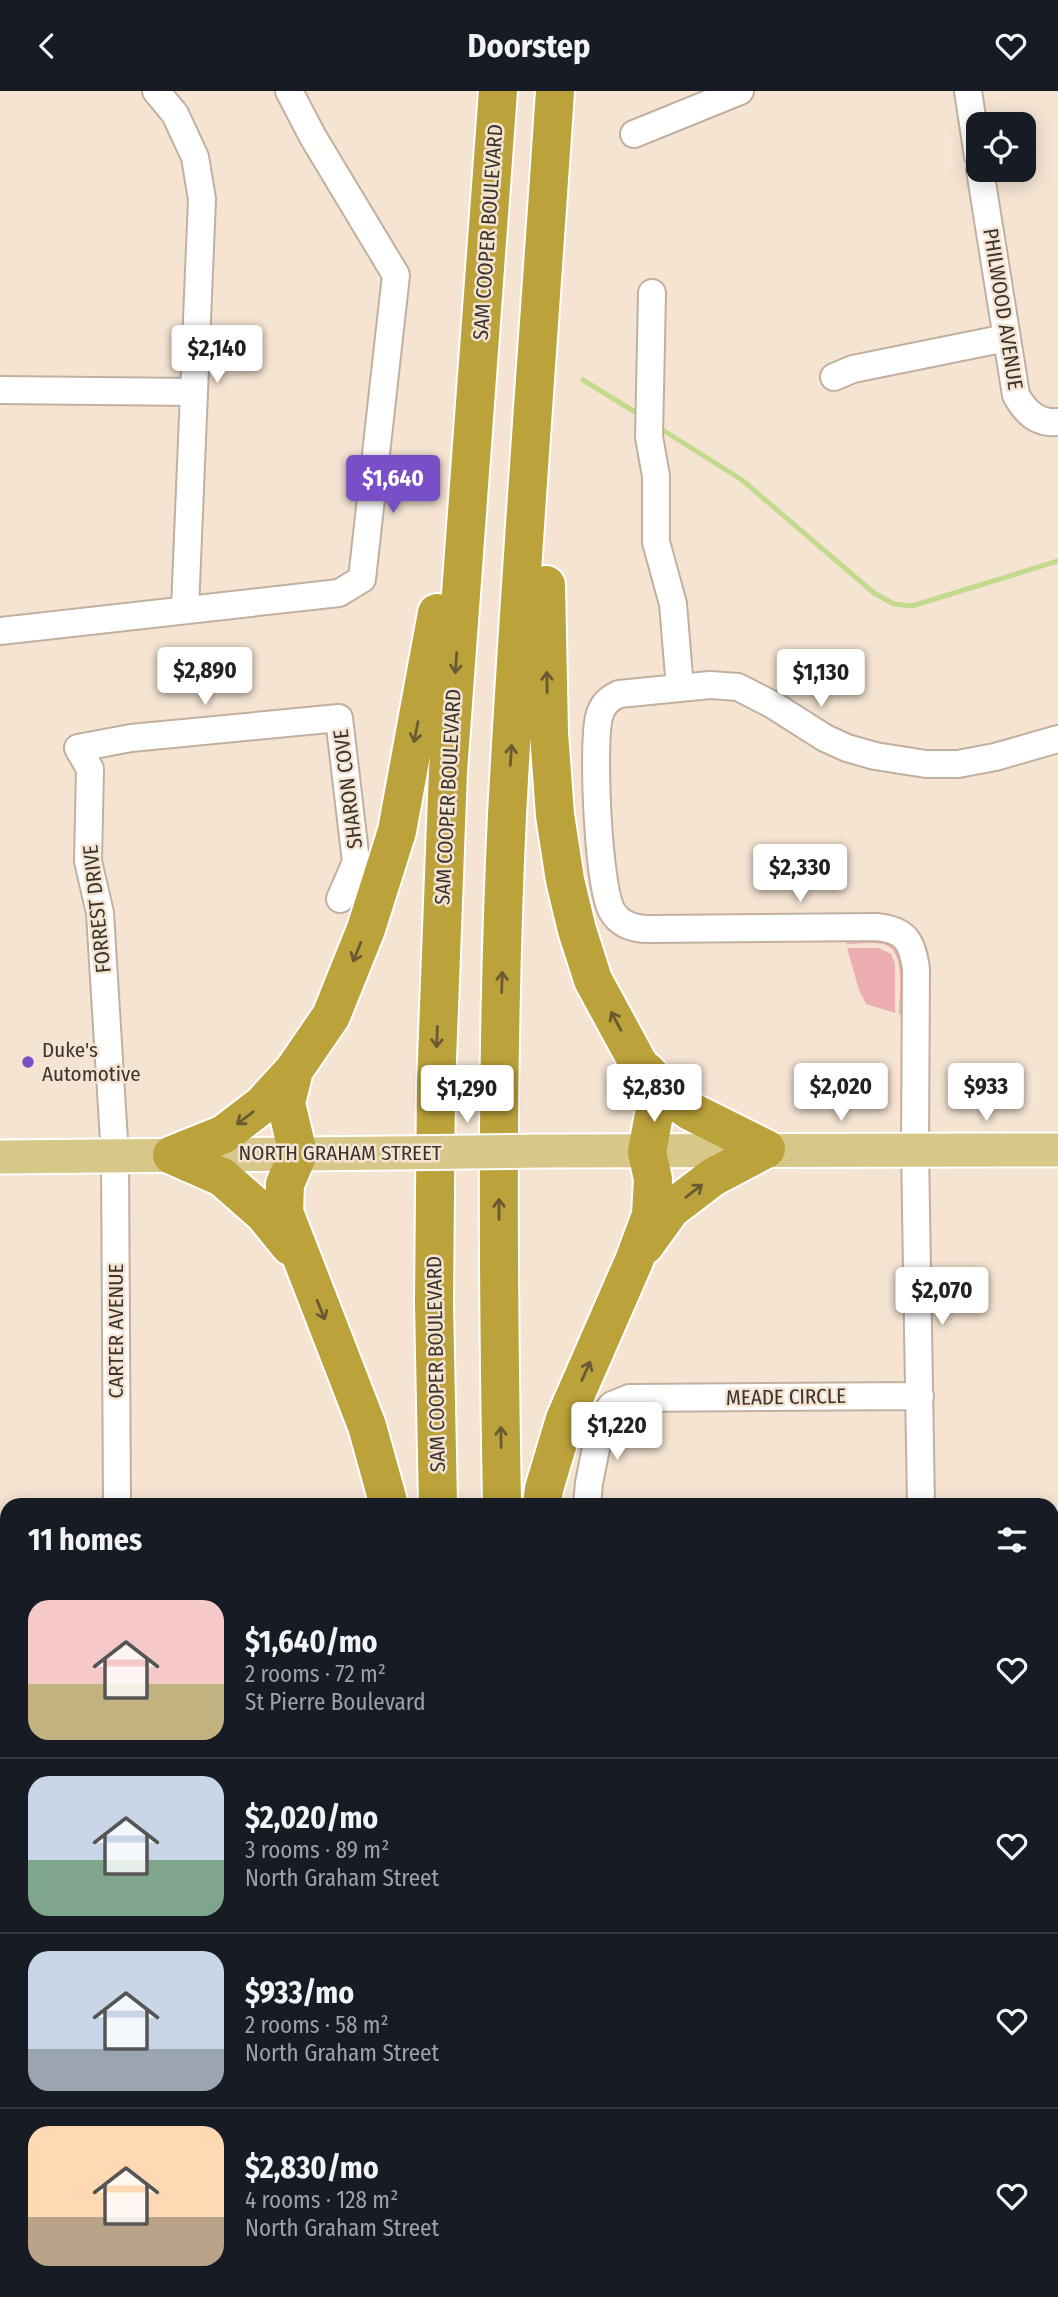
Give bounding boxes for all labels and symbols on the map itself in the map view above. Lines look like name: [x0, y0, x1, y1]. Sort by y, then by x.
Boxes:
street label: SAM COOPER BOULEVARD: [467, 123, 509, 341]
street label: PHILWOOD AVENUE: [977, 226, 1029, 392]
pin: $2,140: [160, 325, 274, 385]
pin: $1,640: [336, 455, 450, 515]
pin: $2,890: [148, 647, 262, 707]
pin: $1,130: [764, 649, 878, 709]
one-way arrow: [449, 651, 462, 674]
one-way arrow: [541, 671, 554, 694]
street label: SAM COOPER BOULEVARD: [429, 688, 467, 906]
one-way arrow: [408, 720, 422, 743]
street label: SHARON COVE: [328, 728, 368, 850]
one-way arrow: [505, 743, 518, 766]
street label: FORREST DRIVE: [77, 843, 117, 974]
pin: $2,330: [743, 845, 857, 904]
one-way arrow: [349, 940, 362, 962]
one-way arrow: [496, 971, 509, 994]
one-way arrow: [608, 1012, 622, 1032]
one-way arrow: [431, 1025, 444, 1048]
place label: Duke's Automotive: [42, 1037, 141, 1087]
marker: Duke's Automotive: [20, 1054, 36, 1070]
pin: $2,020: [784, 1063, 898, 1123]
pin: $933: [945, 1063, 1027, 1123]
pin: $1,290: [410, 1065, 524, 1125]
pin: $2,830: [597, 1065, 711, 1124]
one-way arrow: [236, 1110, 255, 1125]
street label: NORTH GRAHAM STREET: [238, 1140, 442, 1166]
one-way arrow: [684, 1184, 702, 1199]
one-way arrow: [492, 1198, 506, 1221]
street label: SAM COOPER BOULEVARD: [421, 1256, 451, 1472]
street label: CARTER AVENUE: [103, 1263, 129, 1398]
pin: $2,070: [885, 1267, 999, 1327]
one-way arrow: [316, 1299, 329, 1320]
one-way arrow: [580, 1361, 593, 1382]
street label: MEADE CIRCLE: [726, 1383, 846, 1411]
pin: $1,220: [560, 1403, 674, 1462]
one-way arrow: [494, 1426, 508, 1449]

